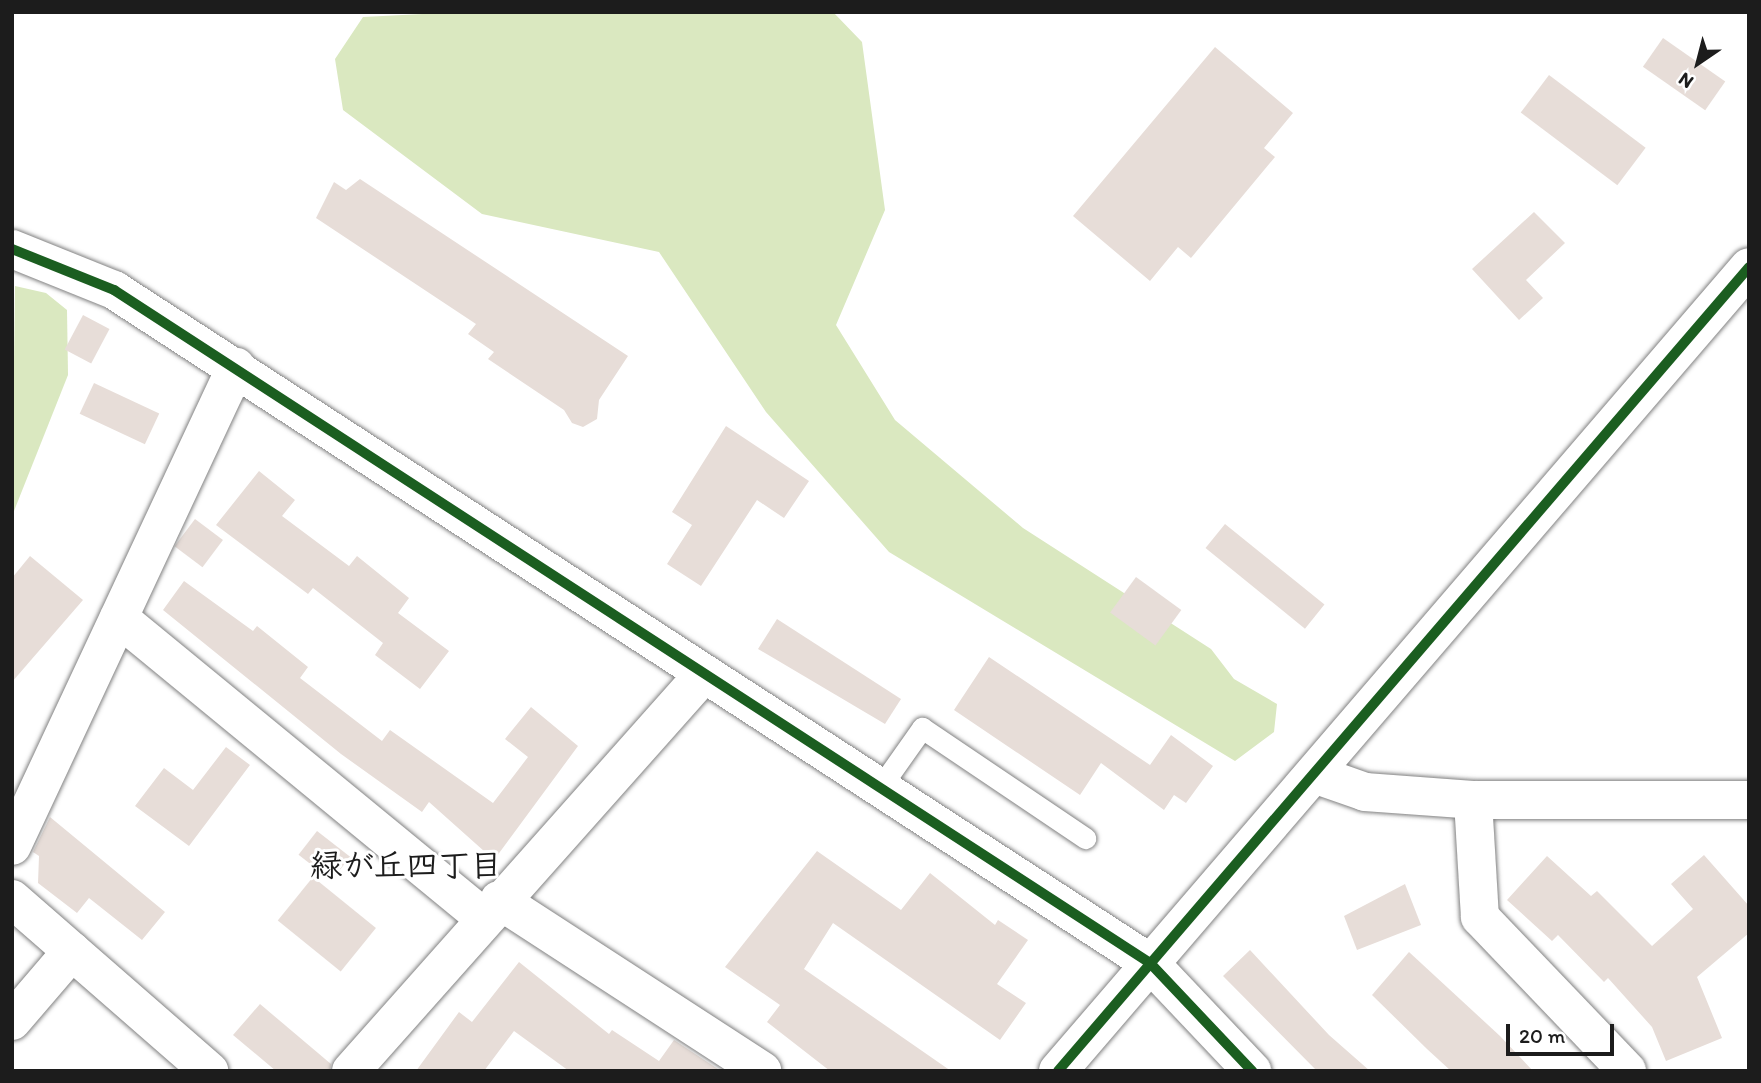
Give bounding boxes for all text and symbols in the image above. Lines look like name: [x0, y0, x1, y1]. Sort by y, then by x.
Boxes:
north arrow: [1663, 28, 1733, 98]
text: N: [1674, 68, 1698, 94]
district label: 緑が丘四丁目: [310, 846, 502, 884]
scale bar: [1509, 1010, 1618, 1054]
text: 20 m: [1519, 1023, 1565, 1048]

